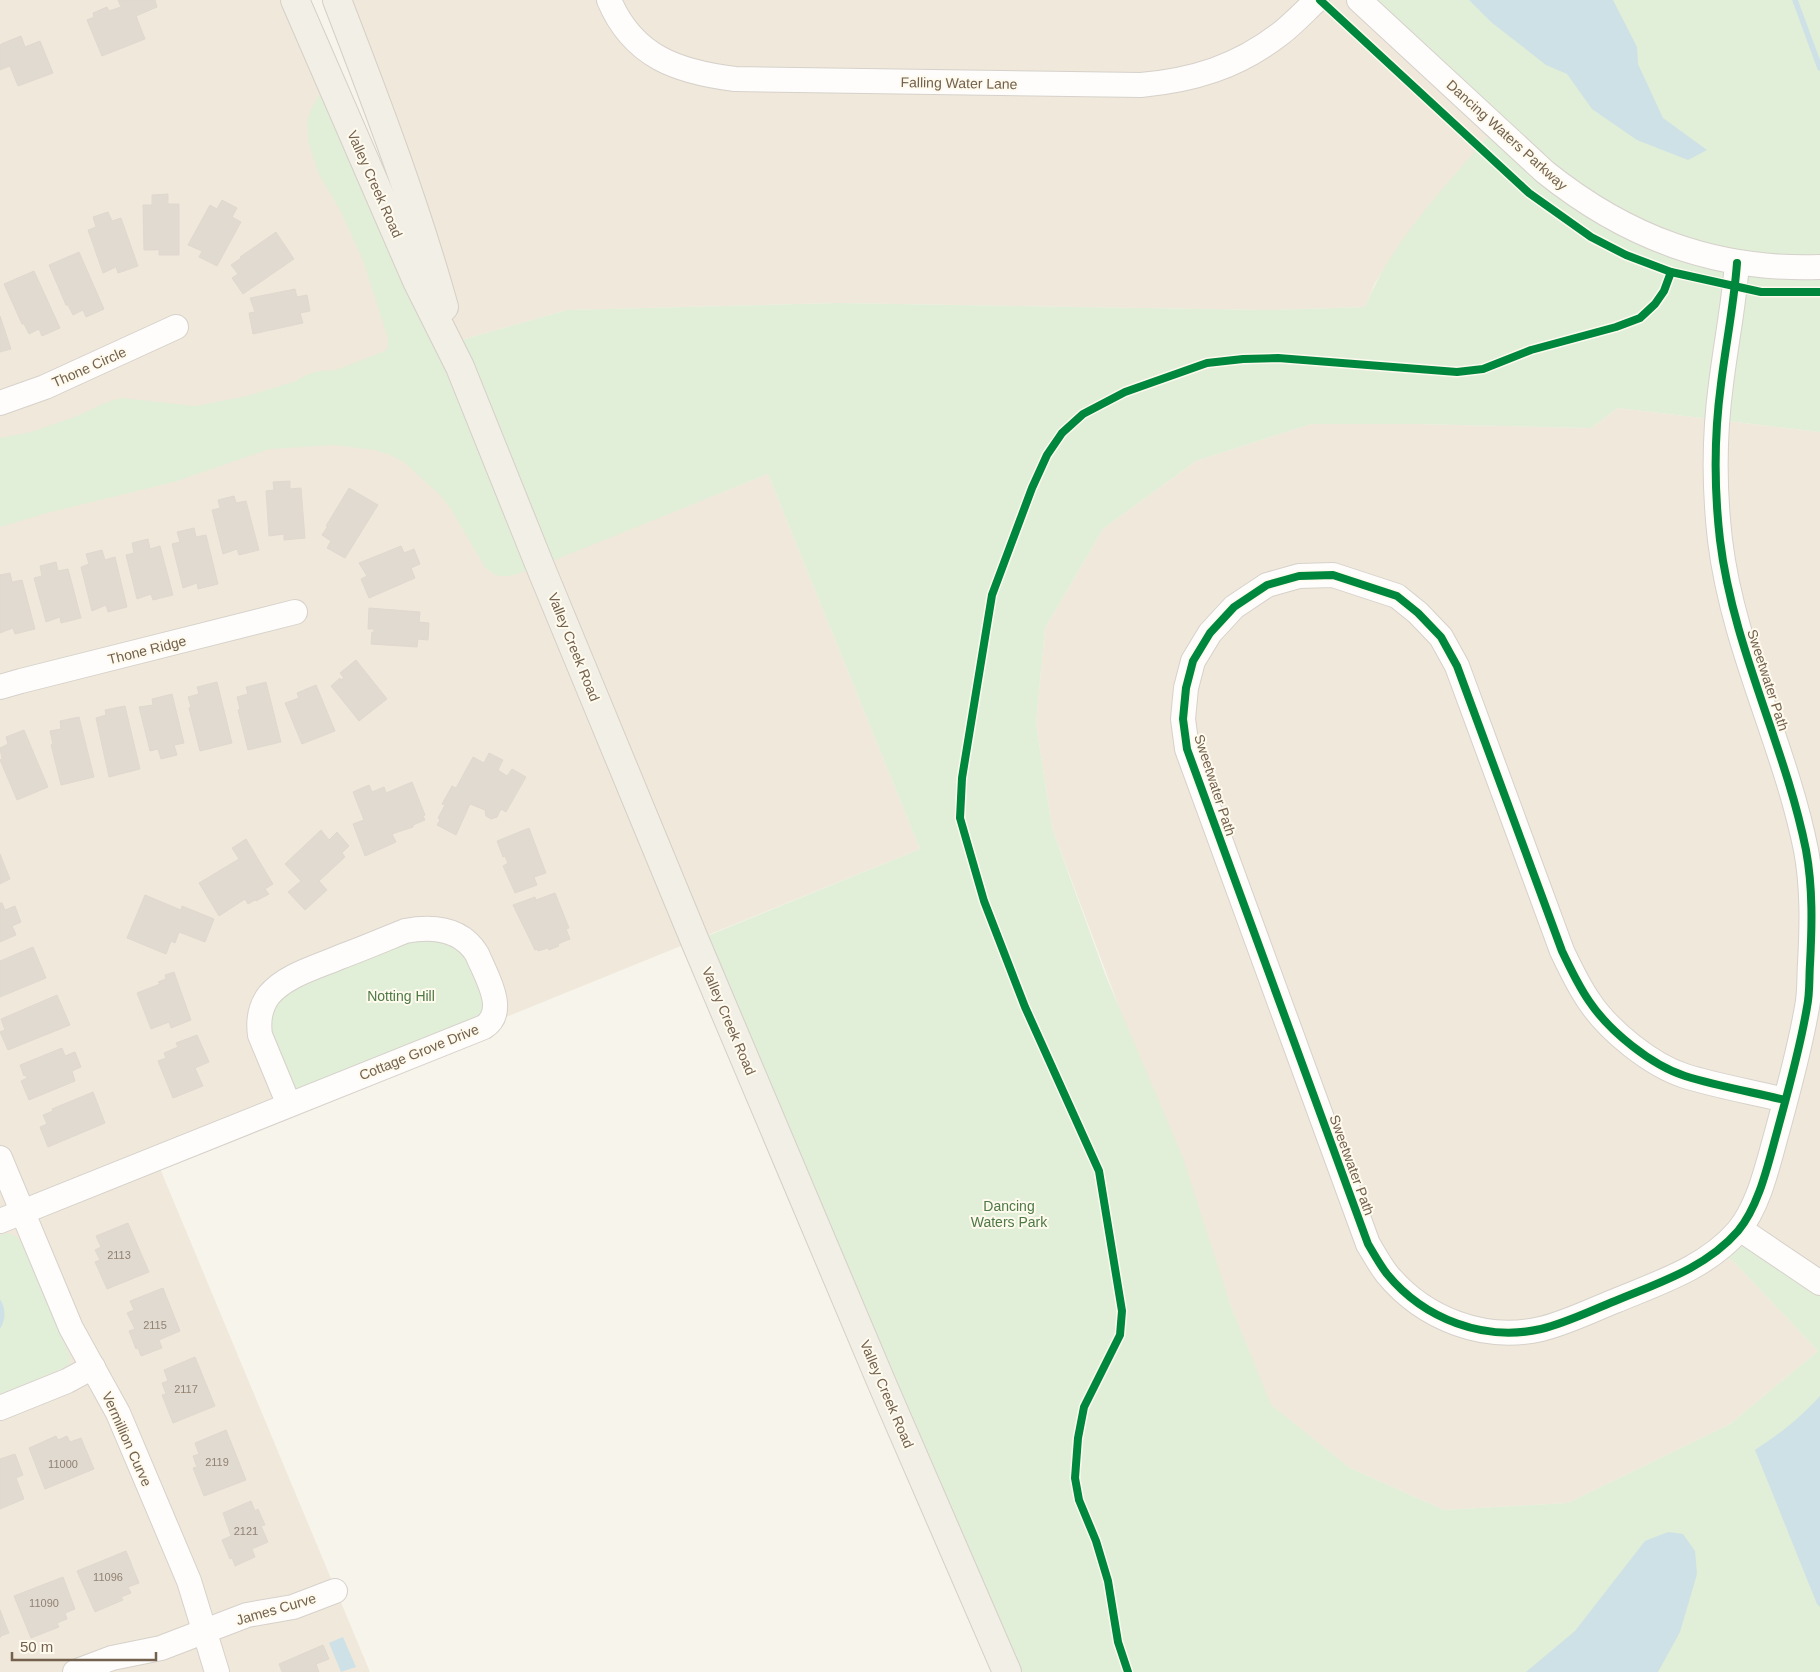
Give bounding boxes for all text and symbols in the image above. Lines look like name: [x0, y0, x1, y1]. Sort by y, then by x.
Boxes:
street label: Falling Water Lane: [900, 74, 1018, 92]
street label: Dancing Waters Parkway: [1443, 77, 1571, 193]
street label: Valley Creek Road: [344, 128, 406, 240]
street label: Thone Circle: [49, 343, 129, 390]
street label: Valley Creek Road: [545, 590, 603, 704]
street label: Sweetwater Path: [1744, 627, 1792, 733]
street label: Thone Ridge: [106, 632, 188, 667]
street label: Sweetwater Path: [1191, 732, 1239, 838]
street label: Valley Creek Road: [699, 965, 759, 1077]
park label: Notting Hill: [367, 988, 435, 1004]
street label: Cottage Grove Drive: [357, 1021, 481, 1083]
street label: Sweetwater Path: [1326, 1113, 1378, 1217]
park label: Dancing Waters Park: [971, 1198, 1048, 1230]
house number: 2113: [107, 1249, 131, 1261]
house number: 2115: [143, 1319, 167, 1331]
street label: Valley Creek Road: [857, 1338, 917, 1450]
house number: 2117: [174, 1383, 198, 1395]
street label: Vermillion Curve: [99, 1389, 155, 1489]
house number: 2119: [205, 1456, 229, 1468]
house number: 11000: [48, 1458, 78, 1470]
house number: 2121: [234, 1525, 258, 1537]
house number: 11096: [93, 1571, 123, 1583]
street label: James Curve: [234, 1590, 318, 1628]
house number: 11090: [29, 1597, 59, 1609]
scale bar: [12, 1630, 156, 1662]
text: 50 m: [20, 1638, 53, 1655]

